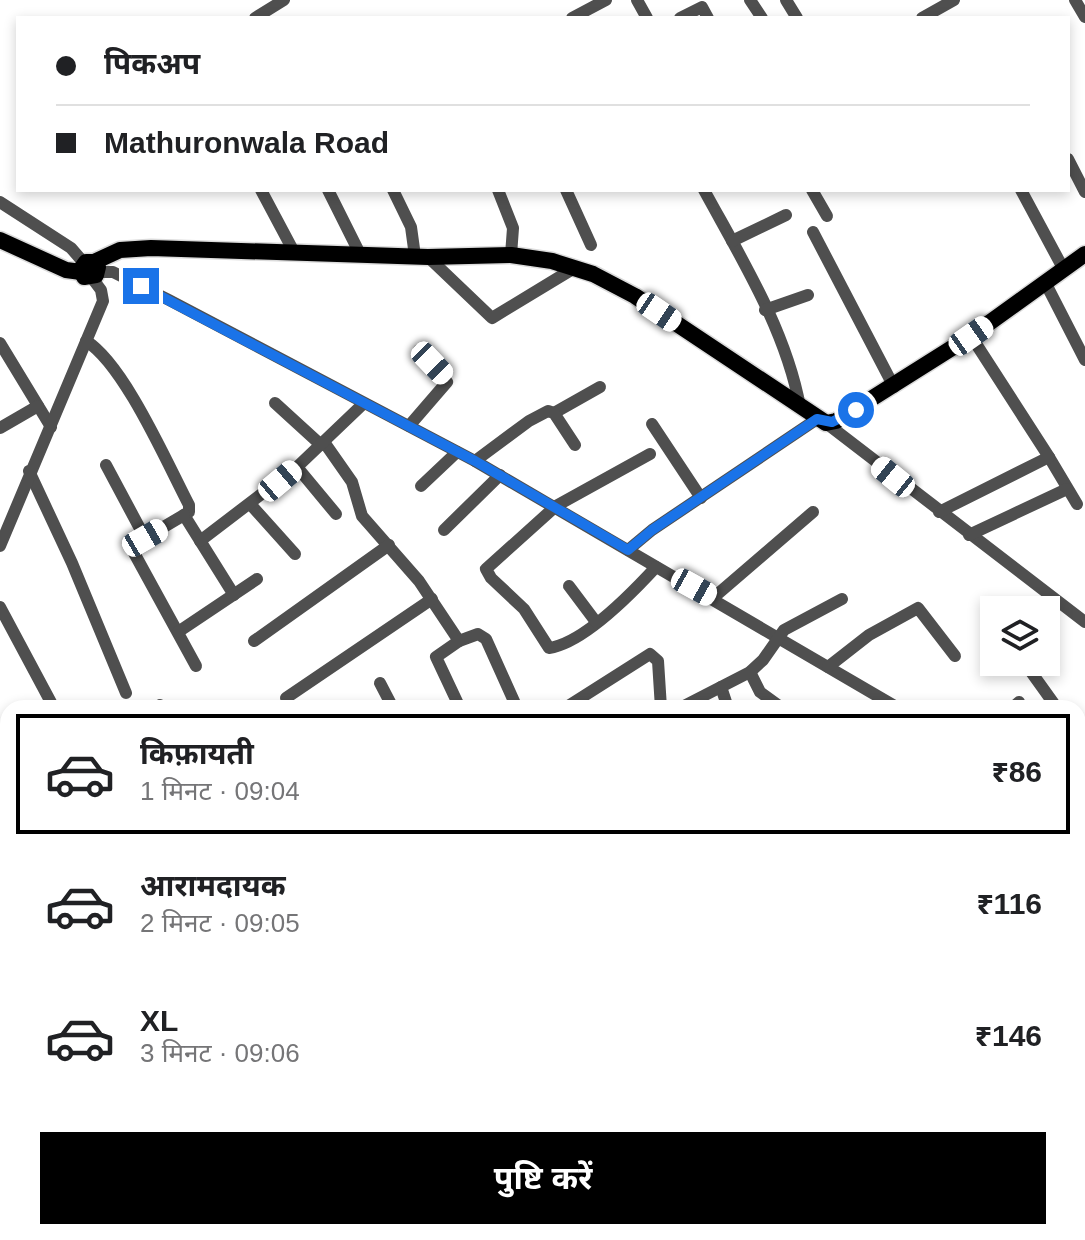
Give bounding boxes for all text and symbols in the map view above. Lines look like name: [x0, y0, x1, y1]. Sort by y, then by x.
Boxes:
text: पिकअप: [104, 47, 200, 80]
text: Mathuronwala Road: [104, 126, 389, 159]
route end: [123, 268, 159, 304]
car: [632, 289, 686, 335]
car: [944, 312, 998, 360]
car: [407, 337, 457, 389]
route start: [838, 392, 874, 428]
car: [867, 453, 919, 501]
car: [254, 456, 306, 506]
car: [118, 516, 172, 560]
car: [667, 565, 721, 609]
map controls: [980, 596, 1060, 676]
button: layers: [980, 596, 1060, 676]
text: किफ़ायती: [140, 737, 254, 770]
icon: car: [44, 738, 116, 810]
text: ₹86: [991, 755, 1042, 788]
text: 1 मिनट · 09:04: [140, 776, 300, 806]
text: आरामदायक: [140, 869, 286, 902]
icon: car: [44, 870, 116, 942]
text: ₹116: [976, 887, 1042, 920]
text: 2 मिनट · 09:05: [140, 908, 300, 938]
icon: car: [44, 1002, 116, 1074]
text: XL: [140, 1004, 178, 1037]
text: ₹146: [975, 1019, 1042, 1052]
text: 3 मिनट · 09:06: [140, 1038, 300, 1068]
button: पुष्टि करें: [40, 1132, 1046, 1224]

